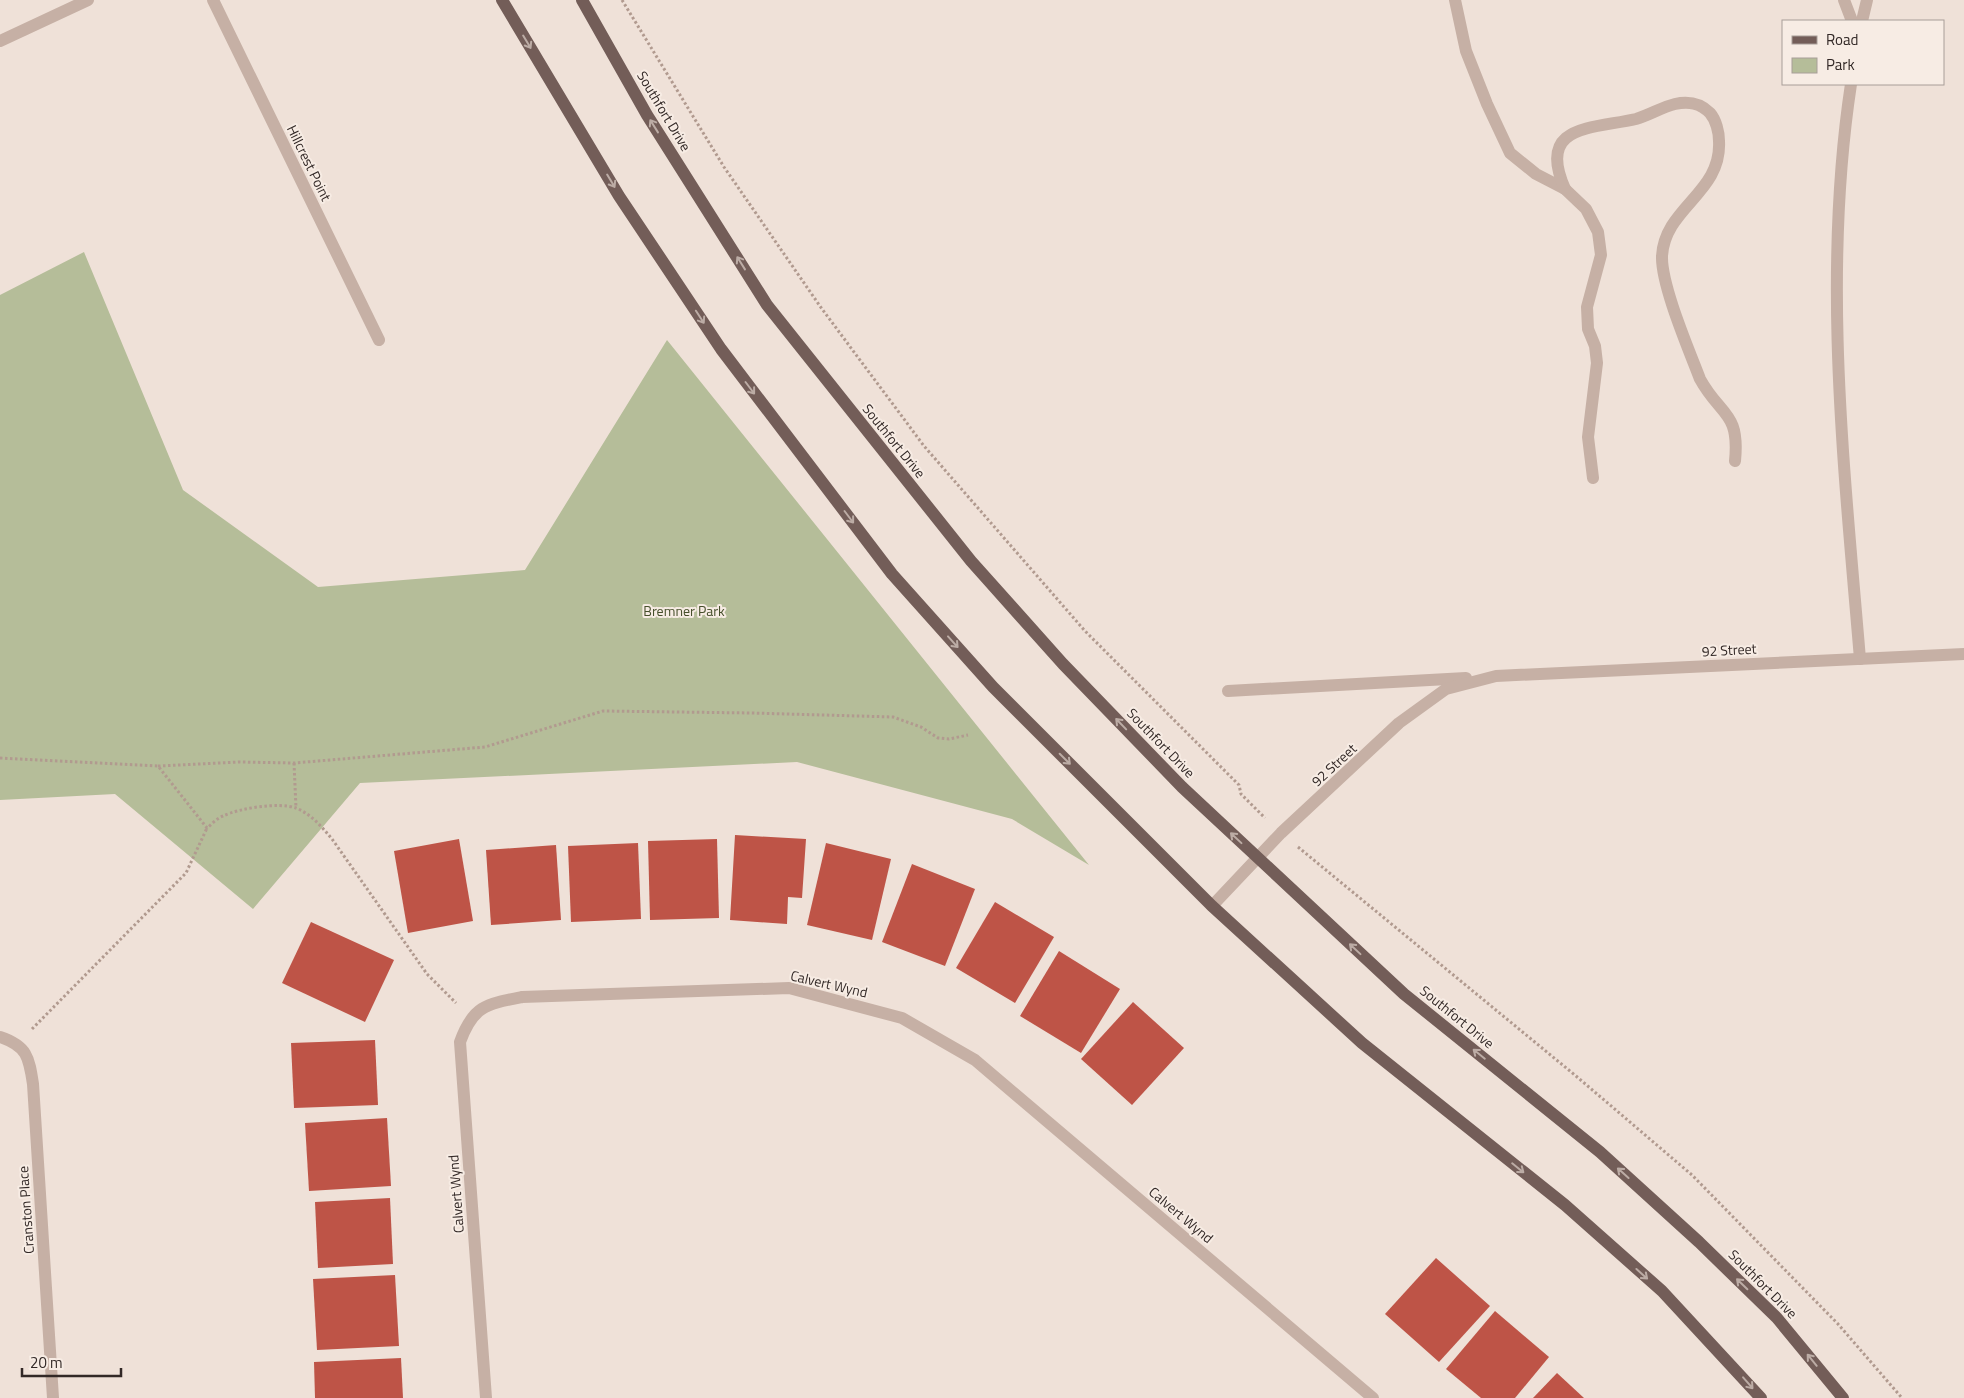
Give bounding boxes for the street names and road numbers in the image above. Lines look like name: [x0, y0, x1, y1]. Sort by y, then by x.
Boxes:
street label: Southfort Drive: [632, 67, 697, 155]
street label: Hillcrest Point: [282, 121, 337, 205]
street label: Southfort Drive: [858, 399, 931, 482]
street label: 92 Street: [1701, 638, 1757, 661]
street label: Southfort Drive: [1122, 703, 1200, 782]
street label: 92 Street: [1306, 738, 1361, 791]
street label: Calvert Wynd: [789, 964, 870, 1003]
street label: Southfort Drive: [1416, 980, 1499, 1053]
street label: Calvert Wynd: [442, 1154, 469, 1234]
street label: Cranston Place: [12, 1165, 39, 1255]
street label: Calvert Wynd: [1145, 1181, 1218, 1248]
street label: Southfort Drive: [1724, 1244, 1803, 1323]

